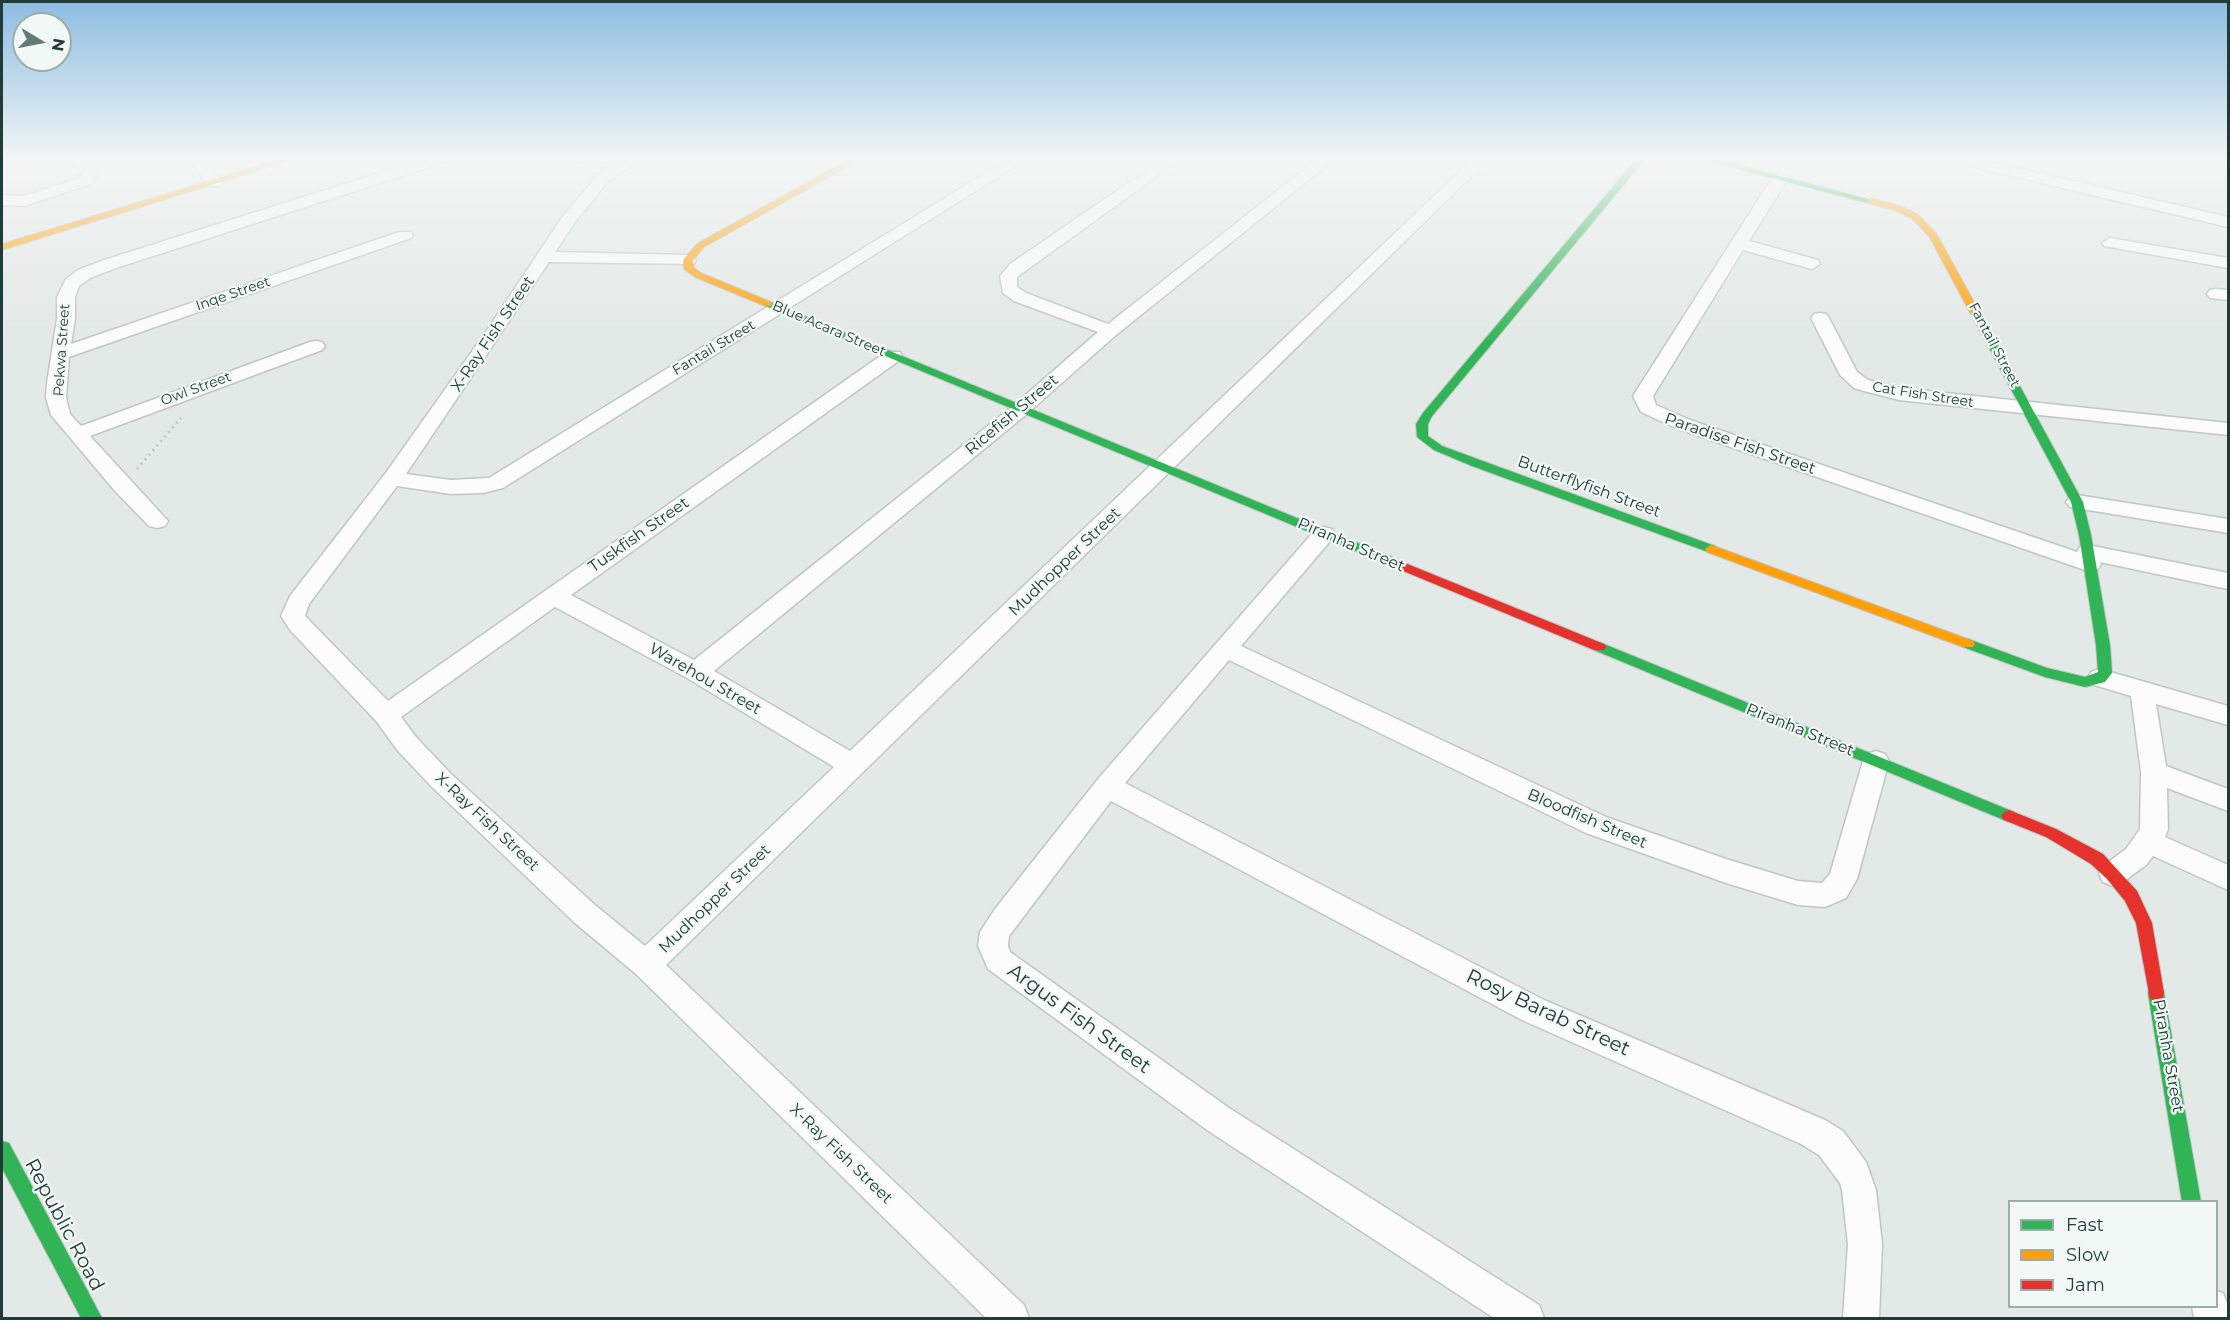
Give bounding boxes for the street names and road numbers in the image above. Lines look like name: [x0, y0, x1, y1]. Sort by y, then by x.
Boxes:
street label: X-Ray Fish Street: [447, 272, 539, 396]
street label: Inqe Street: [194, 273, 272, 315]
street label: Blue Acara Street: [770, 298, 888, 360]
street label: Fantail Street: [1965, 300, 2023, 390]
street label: Pekwa Street: [50, 303, 74, 397]
street label: Fantail Street: [670, 317, 758, 379]
street label: Owl Street: [158, 368, 234, 410]
street label: Ricefish Street: [962, 371, 1062, 459]
street label: Cat Fish Street: [1871, 379, 1975, 411]
street label: Paradise Fish Street: [1662, 409, 1818, 479]
street label: Butterflyfish Street: [1515, 452, 1663, 522]
street label: Tuskfish Street: [585, 493, 693, 577]
street label: Mudhopper Street: [1005, 504, 1125, 620]
street label: Piranha Street: [1294, 514, 1408, 576]
street label: Warehou Street: [645, 639, 765, 719]
street label: Piranha Street: [1743, 700, 1857, 760]
street label: X-Ray Fish Street: [431, 769, 543, 875]
street label: Bloodfish Street: [1524, 785, 1650, 853]
street label: Mudhopper Street: [655, 841, 775, 957]
street label: Argus Fish Street: [1003, 959, 1155, 1079]
street label: Rosy Barab Street: [1462, 965, 1634, 1061]
street label: Piranha Street: [2149, 998, 2187, 1114]
street label: X-Ray Fish Street: [786, 1100, 896, 1208]
street label: Republic Road: [19, 1155, 109, 1295]

